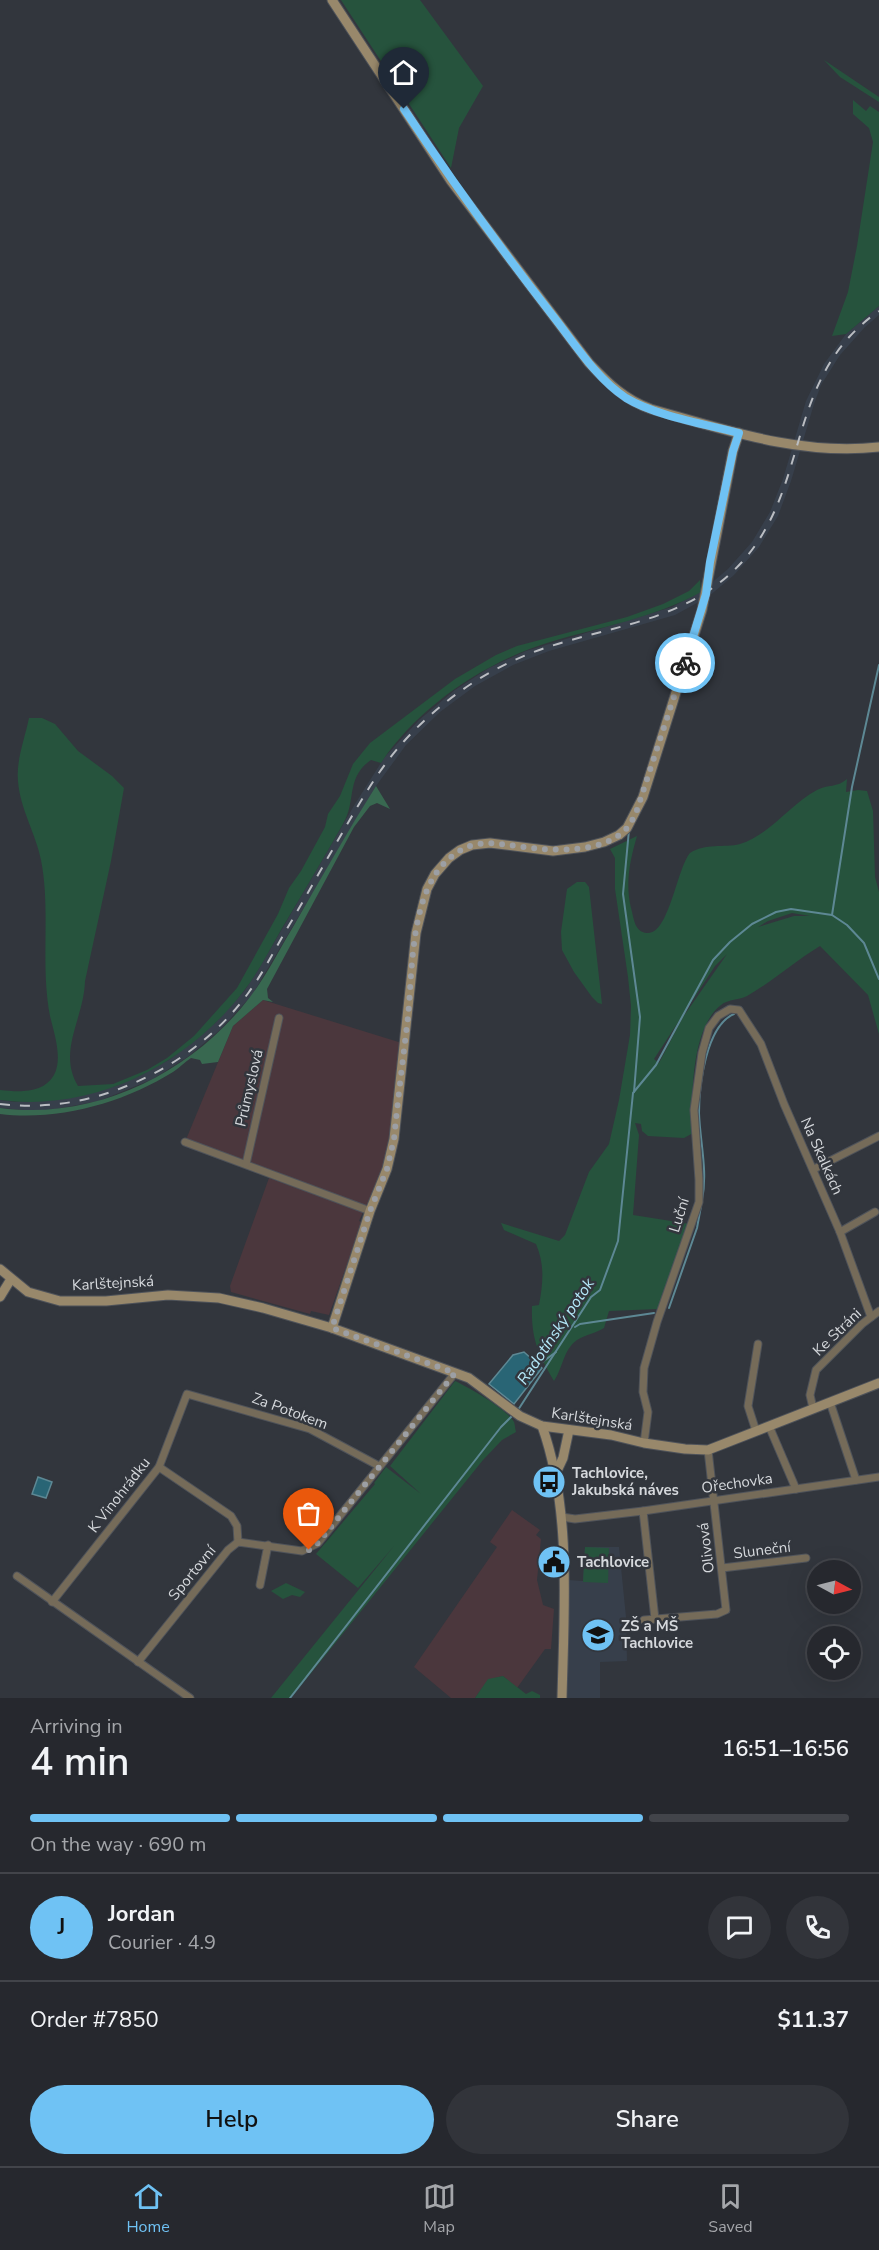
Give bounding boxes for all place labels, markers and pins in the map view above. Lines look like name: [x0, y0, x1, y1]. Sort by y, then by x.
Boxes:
pin: [378, 47, 429, 109]
place label: Tachlovice, Jakubská náves: [571, 1463, 679, 1500]
bus stop icon: Tachlovice, Jakubská náves: [531, 1464, 567, 1500]
pin: [283, 1488, 334, 1550]
public building icon: Tachlovice: [536, 1544, 572, 1580]
place label: Tachlovice: [577, 1552, 649, 1572]
place label: ZŠ a MŠ Tachlovice: [621, 1616, 693, 1653]
school or university icon: ZŠ a MŠ Tachlovice: [580, 1617, 616, 1653]

